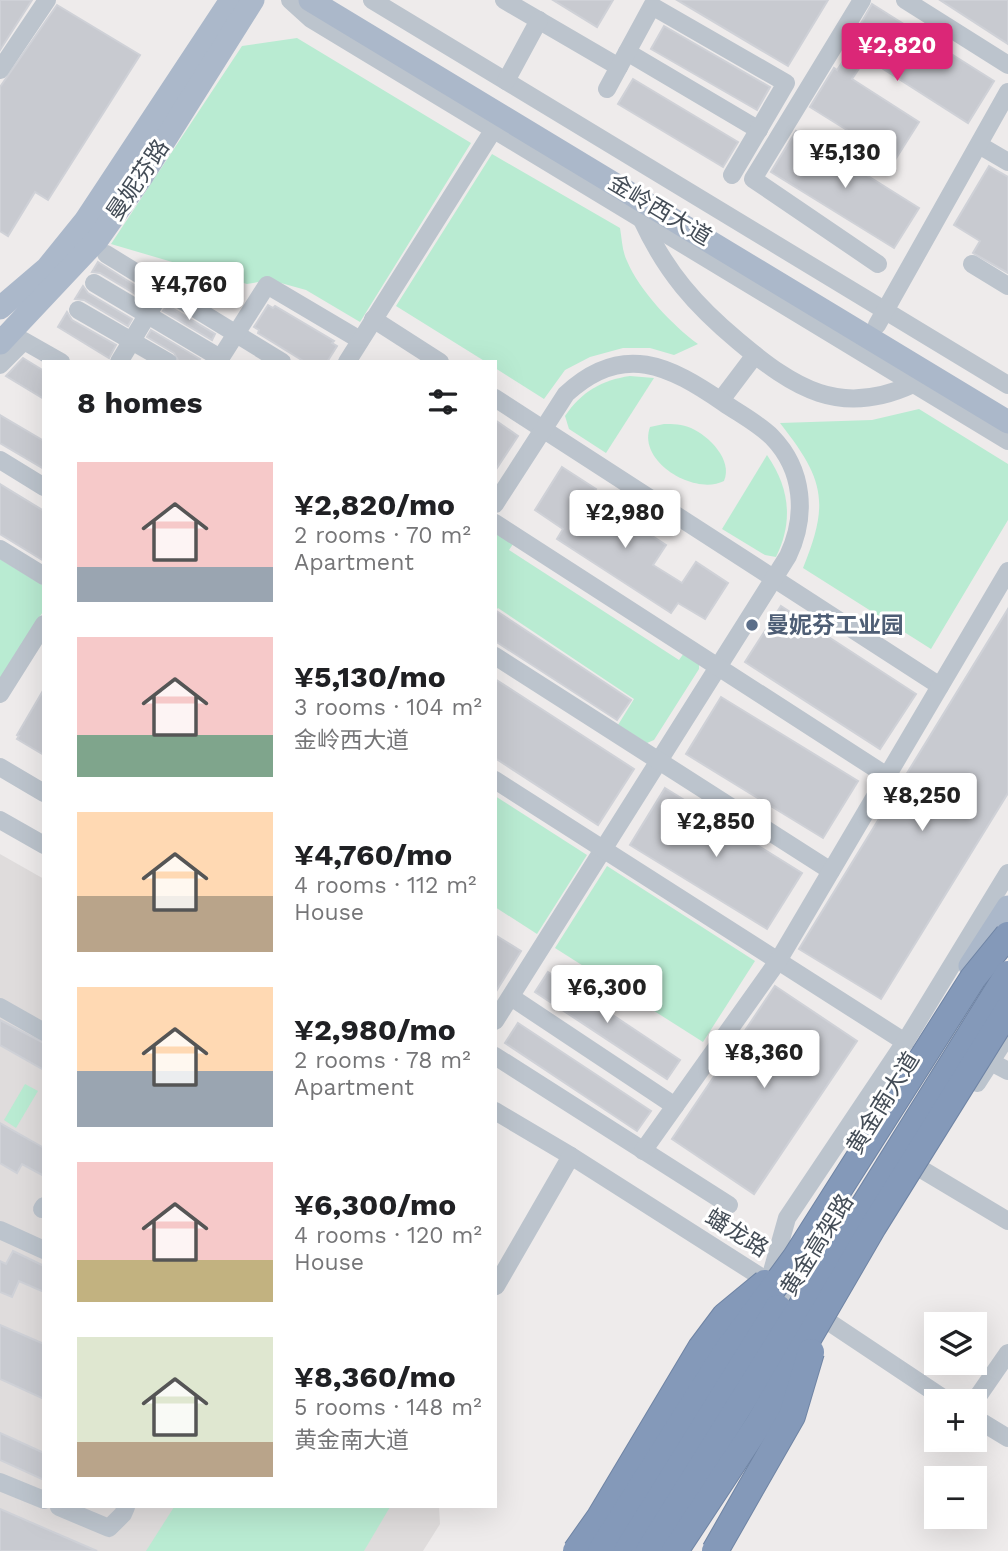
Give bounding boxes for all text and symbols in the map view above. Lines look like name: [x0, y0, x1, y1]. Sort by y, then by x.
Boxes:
pin: ¥2,820: [840, 24, 954, 83]
text: ¥2,820: [858, 32, 936, 59]
pin: ¥5,130: [788, 130, 902, 190]
street label: 曼妮芬路: [101, 134, 175, 226]
text: ¥5,130: [809, 139, 881, 166]
street label: 金岭西大道: [604, 169, 716, 251]
pin: ¥4,760: [132, 262, 246, 322]
text: ¥4,760: [151, 271, 227, 298]
icon: filters: [424, 383, 462, 421]
text: 8 homes: [77, 385, 203, 420]
text: ¥2,820/mo: [294, 487, 455, 522]
icon: home: [133, 490, 217, 574]
pin: ¥2,980: [568, 490, 682, 550]
text: ¥2,980: [585, 499, 665, 526]
text: 2 rooms · 70 m²: [294, 522, 471, 549]
text: Apartment: [294, 549, 414, 576]
place label: 曼妮芬工业园: [766, 612, 904, 639]
marker: 曼妮芬工业园: [744, 617, 760, 633]
text: ¥5,130/mo: [294, 659, 446, 694]
icon: home: [133, 665, 217, 749]
text: 3 rooms · 104 m²: [294, 694, 482, 721]
text: 金岭西大道: [294, 727, 409, 754]
pin: ¥8,250: [865, 774, 979, 833]
text: ¥8,250: [883, 782, 961, 809]
pin: ¥2,850: [659, 800, 773, 859]
text: ¥2,850: [677, 808, 755, 835]
text: ¥4,760/mo: [294, 837, 452, 872]
icon: home: [133, 840, 217, 924]
text: 4 rooms · 112 m²: [294, 872, 476, 899]
text: House: [294, 899, 364, 926]
pin: ¥6,300: [550, 965, 664, 1025]
text: ¥6,300: [567, 974, 647, 1001]
text: ¥2,980/mo: [294, 1012, 456, 1047]
icon: home: [133, 1015, 217, 1099]
pin: ¥8,360: [707, 1030, 821, 1090]
text: ¥8,360: [724, 1039, 804, 1066]
text: 2 rooms · 78 m²: [294, 1047, 471, 1074]
street label: 黄金南大道: [841, 1047, 925, 1159]
text: Apartment: [294, 1074, 414, 1101]
text: ¥6,300/mo: [294, 1187, 456, 1222]
street label: 黄金高架路: [775, 1189, 859, 1301]
icon: home: [133, 1190, 217, 1274]
street label: 蟠龙路: [701, 1203, 773, 1263]
text: 4 rooms · 120 m²: [294, 1222, 482, 1249]
text: House: [294, 1249, 364, 1276]
map controls: [924, 1312, 987, 1529]
button: layers: [924, 1312, 987, 1375]
text: ¥8,360/mo: [294, 1359, 456, 1394]
icon: home: [133, 1365, 217, 1449]
button: +: [924, 1389, 987, 1452]
text: 5 rooms · 148 m²: [294, 1394, 482, 1421]
text: 黄金南大道: [294, 1427, 409, 1454]
button: −: [924, 1466, 987, 1529]

